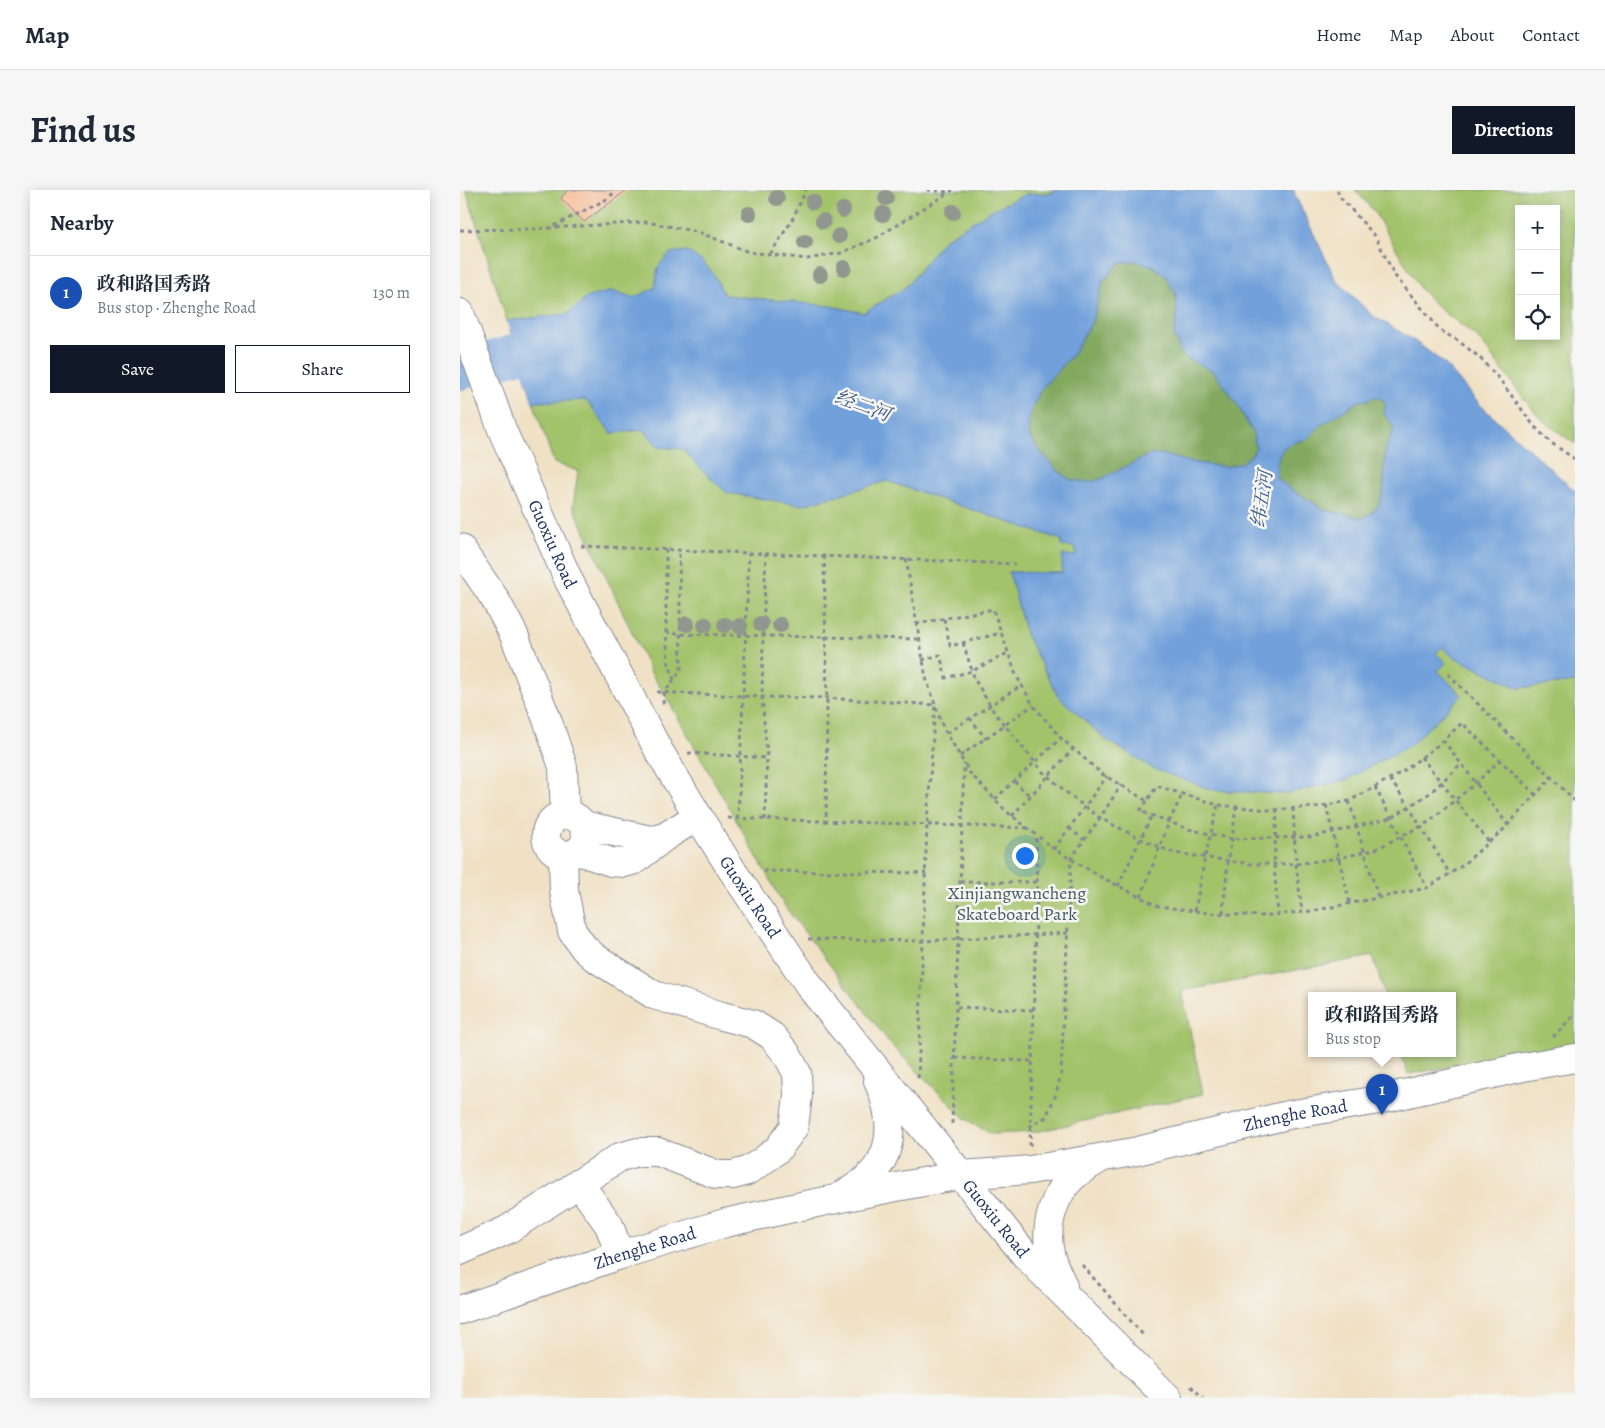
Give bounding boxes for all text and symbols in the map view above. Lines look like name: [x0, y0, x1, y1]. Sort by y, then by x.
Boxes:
text: Map: [25, 19, 69, 51]
text: Home: [1316, 23, 1361, 47]
text: Map: [1389, 23, 1422, 47]
text: About: [1450, 23, 1494, 47]
text: Contact: [1522, 23, 1580, 47]
text: Find us: [30, 106, 136, 154]
button: Directions: [1452, 106, 1575, 154]
map controls: [1515, 205, 1560, 340]
button: +: [1515, 205, 1560, 250]
text: Nearby: [50, 209, 113, 237]
button: −: [1515, 250, 1560, 295]
text: 政和路国秀路: [97, 271, 211, 297]
text: 1: [63, 282, 69, 304]
text: 130 m: [373, 282, 410, 304]
button: locate: [1515, 295, 1560, 340]
text: Bus stop · Zhenghe Road: [97, 297, 256, 319]
button: Save: [50, 345, 225, 393]
button: Share: [235, 345, 410, 393]
water label: 经二河: [831, 384, 897, 429]
water label: 纬五河: [1245, 466, 1279, 529]
street label: Guoxiu Road: [522, 496, 583, 593]
your location: [1012, 843, 1038, 869]
street label: Guoxiu Road: [714, 851, 787, 943]
park label: Xinjiangwancheng Skateboard Park: [948, 881, 1086, 926]
popup: [1308, 992, 1456, 1057]
text: 政和路国秀路: [1325, 1002, 1439, 1028]
text: Bus stop: [1325, 1028, 1381, 1050]
pin: 1: [1366, 1074, 1398, 1115]
street label: Zhenghe Road: [1241, 1093, 1349, 1137]
street label: Guoxiu Road: [957, 1174, 1035, 1263]
street label: Zhenghe Road: [591, 1221, 699, 1275]

